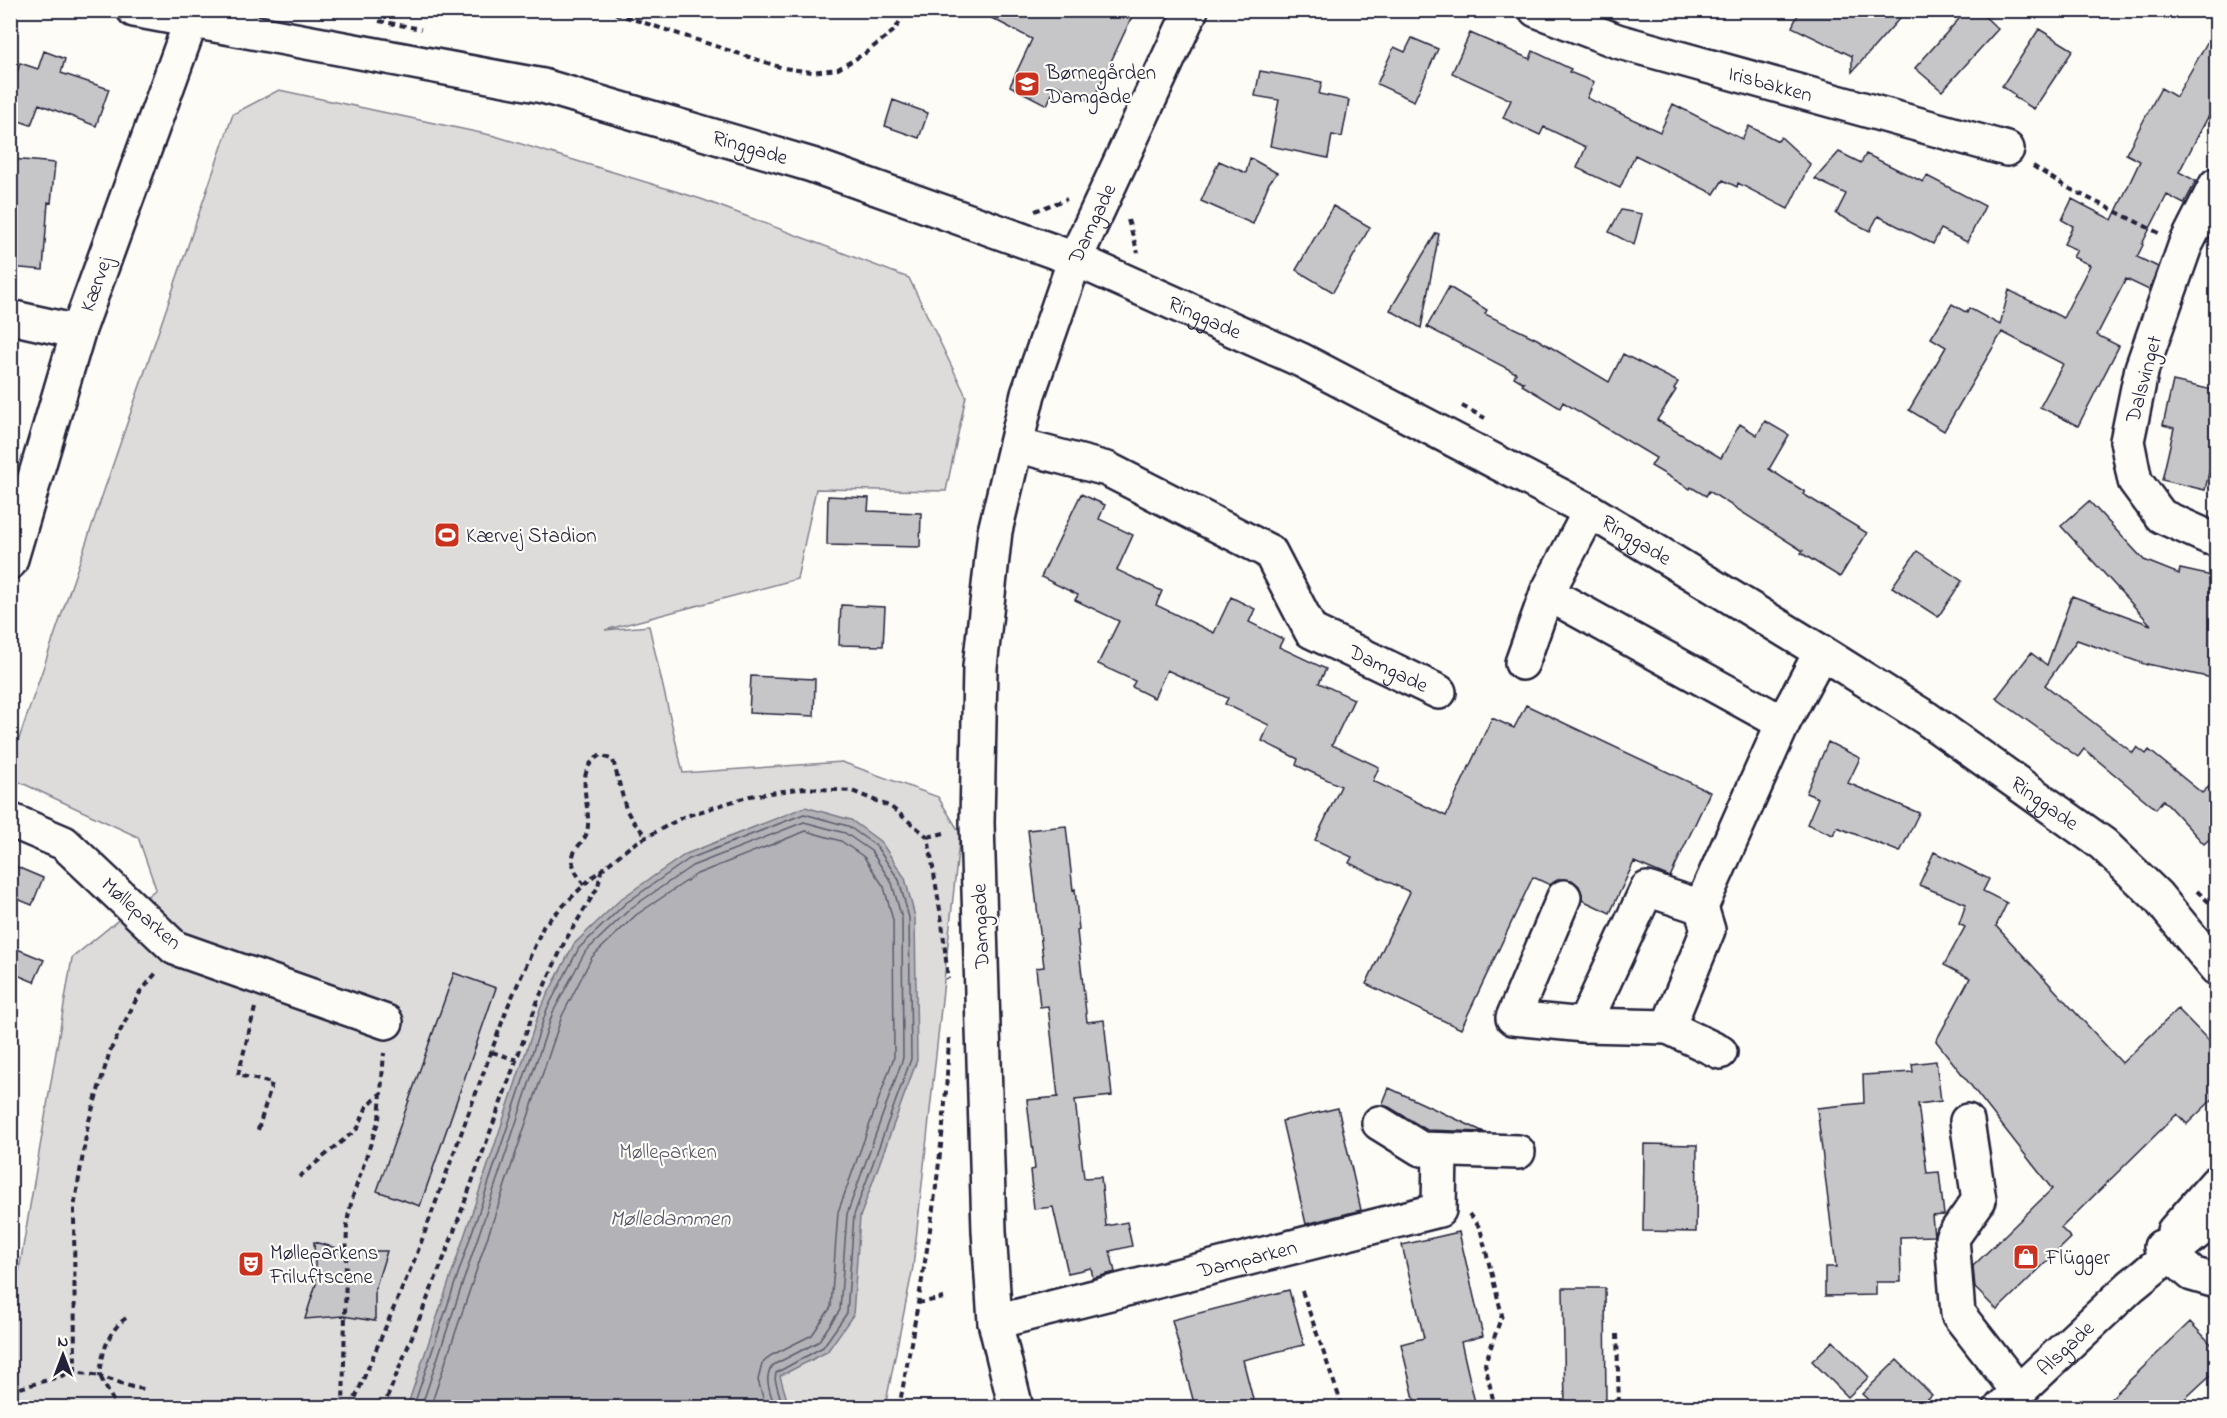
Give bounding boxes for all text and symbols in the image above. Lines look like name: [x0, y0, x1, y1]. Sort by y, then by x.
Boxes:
place label: Børnegården Damgade: [1045, 59, 1156, 115]
street label: Irisbakken: [1724, 59, 1816, 111]
school or university icon: Børnegården Damgade: [1012, 69, 1042, 99]
street label: Ringgade: [708, 124, 792, 174]
street label: Damgade: [1061, 179, 1125, 270]
street label: Kærvej: [74, 252, 121, 316]
street label: Ringgade: [1163, 289, 1246, 349]
street label: Dalsvinget: [2119, 333, 2173, 428]
street label: Ringgade: [1595, 508, 1677, 574]
sports icon: Kærvej Stadion: [432, 520, 462, 550]
place label: Kærvej Stadion: [466, 522, 597, 552]
street label: Damgade: [1342, 638, 1433, 702]
street label: Ringgade: [2004, 770, 2084, 839]
street label: Mølleparken: [94, 871, 187, 958]
street label: Damgade: [966, 882, 1001, 970]
park label: Mølleparken: [619, 1138, 717, 1168]
water label: Mølledammen: [610, 1204, 731, 1236]
street label: Damparken: [1194, 1233, 1300, 1288]
place label: Mølleparkens Friluftscene: [269, 1239, 378, 1293]
shop icon: Flügger: [2011, 1242, 2041, 1272]
place label: Flügger: [2045, 1244, 2110, 1276]
theatre icon: Mølleparkens Friluftscene: [236, 1249, 266, 1279]
street label: Alsgade: [2031, 1314, 2102, 1384]
north arrow: [33, 1325, 93, 1385]
text: N: [58, 1330, 69, 1354]

